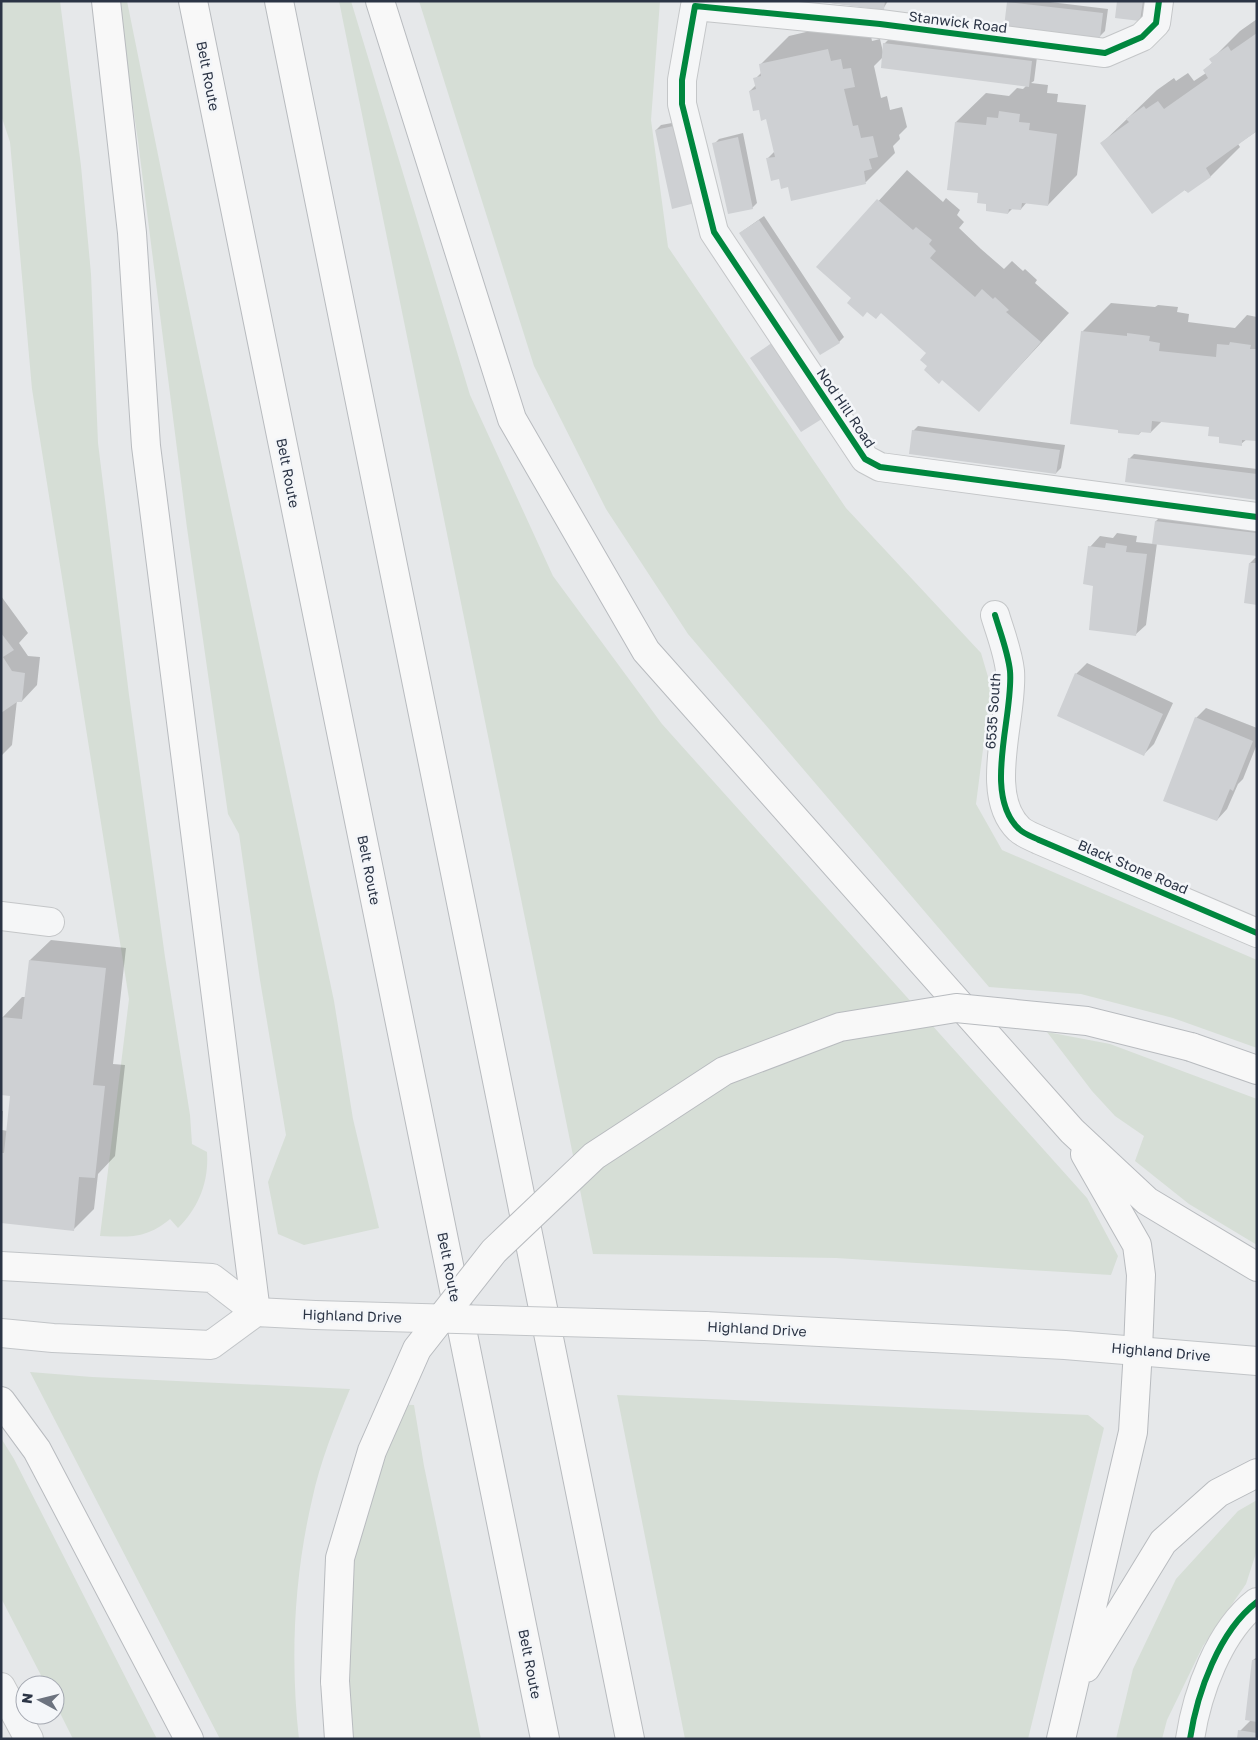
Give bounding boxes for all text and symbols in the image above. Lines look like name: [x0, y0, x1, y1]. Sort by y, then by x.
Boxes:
street label: Stanwick Road: [908, 7, 1008, 36]
street label: Belt Route: [193, 40, 224, 112]
street label: Nod Hill Road: [814, 365, 879, 451]
street label: Belt Route: [273, 437, 304, 509]
street label: 6535 South: [981, 672, 1004, 750]
street label: Belt Route: [354, 834, 385, 906]
street label: Black Stone Road: [1076, 836, 1191, 897]
street label: Belt Route: [434, 1231, 465, 1303]
street label: Highland Drive: [302, 1305, 402, 1326]
street label: Highland Drive: [707, 1317, 807, 1340]
street label: Highland Drive: [1111, 1339, 1211, 1364]
street label: Belt Route: [515, 1628, 546, 1700]
north arrow: [15, 1675, 65, 1725]
text: N: [18, 1692, 36, 1705]

